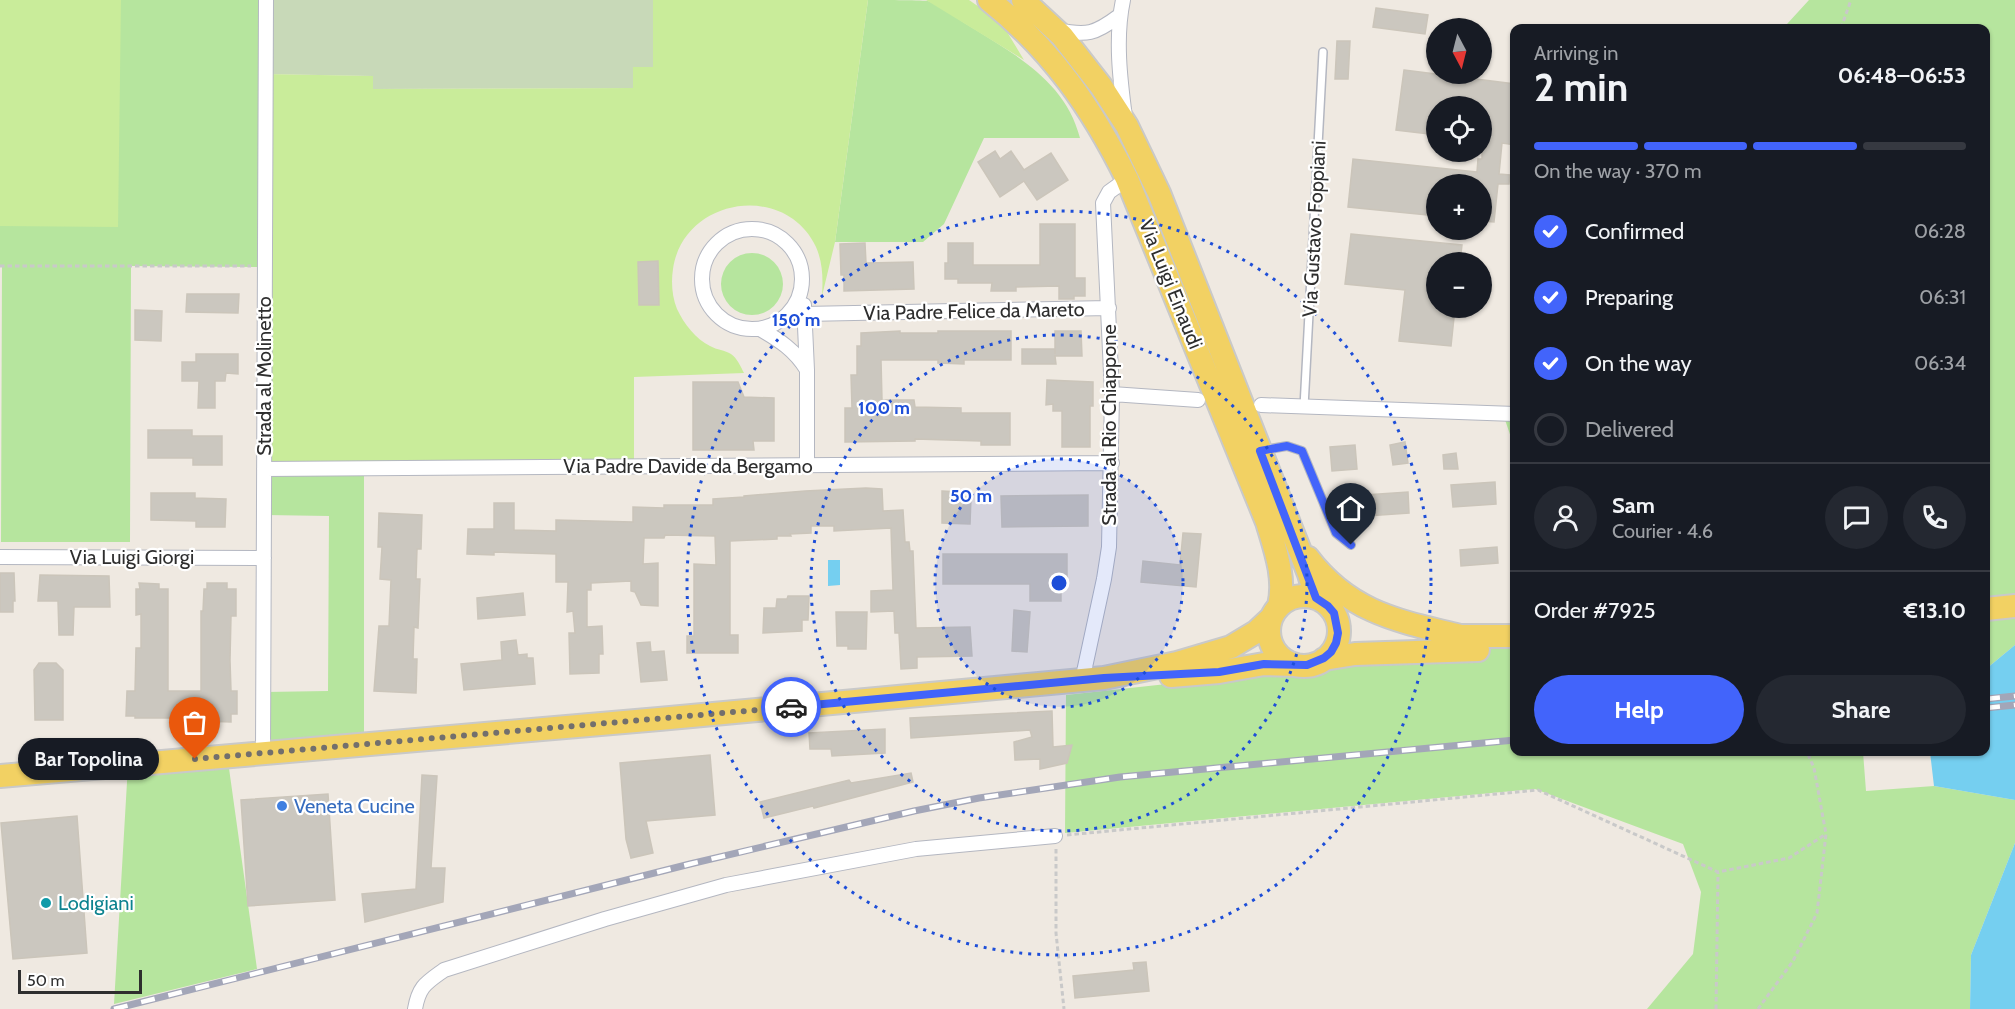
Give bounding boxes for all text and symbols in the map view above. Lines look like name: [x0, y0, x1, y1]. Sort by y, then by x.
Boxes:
north arrow: [1426, 18, 1492, 84]
map controls: [1426, 18, 1492, 318]
text: Arriving in: [1534, 41, 1618, 65]
text: 06:48–06:53: [1838, 62, 1966, 89]
text: 2 min: [1534, 63, 1628, 111]
button: locate: [1426, 96, 1492, 162]
street label: Via Gustavo Foppiani: [1297, 140, 1331, 318]
text: On the way · 370 m: [1534, 159, 1701, 183]
button: +: [1426, 174, 1492, 240]
icon: check: [1534, 215, 1567, 248]
street label: Via Luigi Einaudi: [1134, 216, 1208, 352]
text: Confirmed: [1585, 218, 1684, 245]
text: 06:28: [1914, 219, 1966, 243]
button: −: [1426, 252, 1492, 318]
icon: check: [1534, 281, 1567, 314]
text: Preparing: [1585, 284, 1673, 311]
text: 06:31: [1919, 285, 1966, 309]
street label: Strada al Molinetto: [252, 296, 276, 456]
street label: Via Padre Felice da Mareto: [863, 297, 1085, 325]
text: 150 m: [772, 309, 820, 331]
street label: Strada al Rio Chiappone: [1097, 324, 1121, 526]
icon: check: [1534, 347, 1567, 380]
text: On the way: [1585, 350, 1692, 377]
text: 06:34: [1914, 351, 1966, 375]
text: 100 m: [858, 397, 910, 419]
text: Delivered: [1585, 416, 1674, 443]
street label: Via Padre Davide da Bergamo: [563, 454, 813, 478]
pin: [1325, 483, 1376, 545]
text: 50 m: [950, 485, 992, 507]
button: person: [1534, 486, 1597, 549]
button: chat: [1825, 486, 1888, 549]
button: phone: [1903, 486, 1966, 549]
icon: home: [1334, 492, 1367, 525]
text: Sam: [1612, 492, 1655, 519]
text: Courier · 4.6: [1612, 519, 1713, 543]
street label: Via Luigi Giorgi: [70, 545, 194, 569]
centre of rings: [1049, 573, 1069, 593]
text: Order #7925: [1534, 597, 1655, 624]
text: €13.10: [1904, 597, 1966, 624]
button: Help: [1534, 675, 1744, 744]
button: Share: [1756, 675, 1966, 744]
courier: [761, 677, 821, 737]
icon: car: [775, 691, 808, 724]
pin: [169, 697, 220, 759]
icon: bag: [178, 706, 211, 739]
callout: Bar Topolina: [18, 738, 159, 780]
text: Bar Topolina: [34, 747, 143, 771]
place label: Veneta Cucine: [294, 794, 415, 818]
marker: Veneta Cucine: [275, 799, 289, 813]
place label: Lodigiani: [58, 891, 134, 915]
marker: Lodigiani: [39, 896, 53, 910]
scale bar: [18, 967, 142, 994]
text: 50 m: [27, 971, 64, 990]

